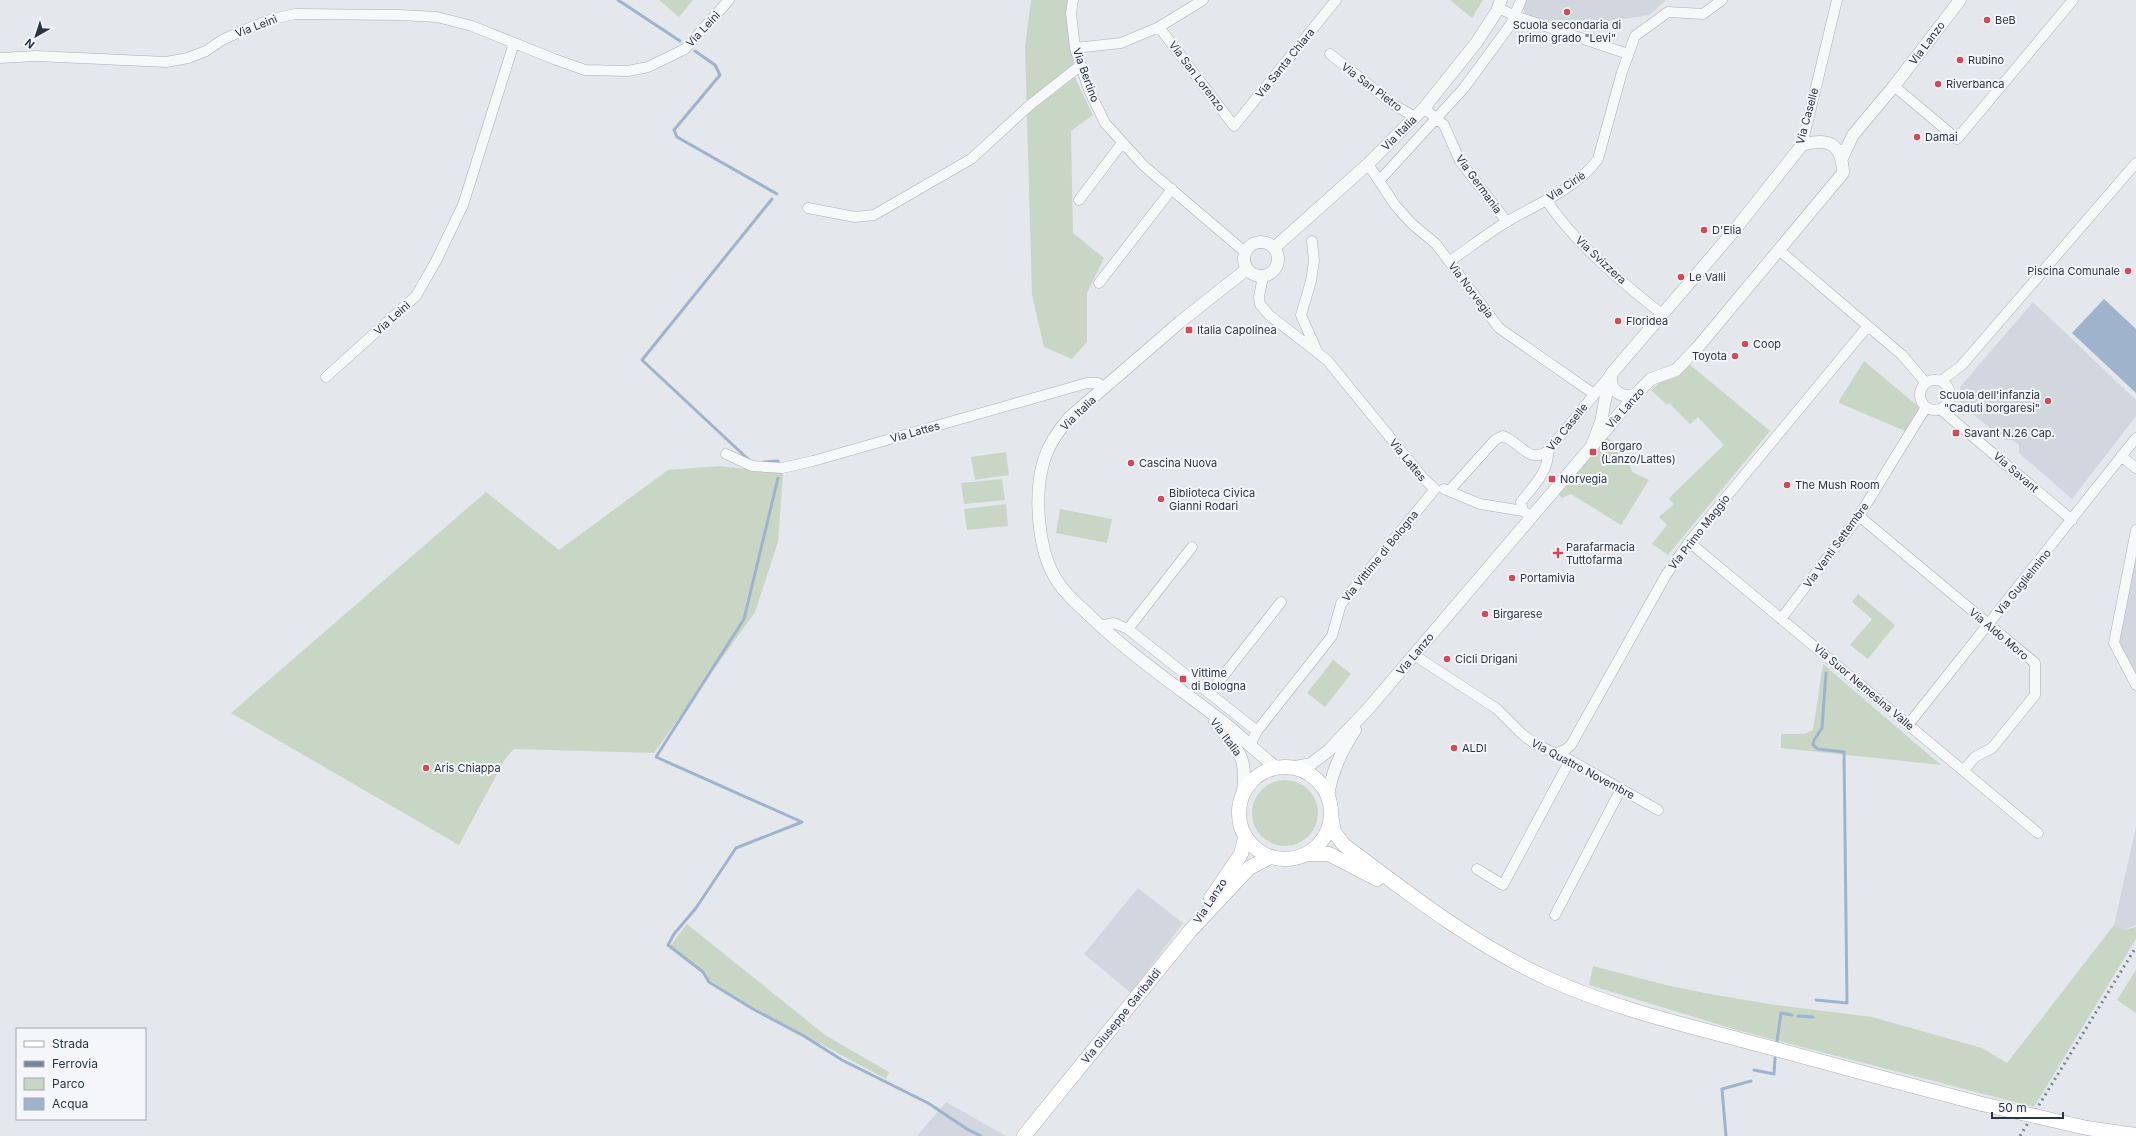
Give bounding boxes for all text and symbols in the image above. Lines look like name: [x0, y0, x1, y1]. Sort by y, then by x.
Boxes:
marker: Scuola secondaria di primo grado "Levi": [1562, 7, 1572, 17]
street label: Via Leinì: [683, 8, 723, 50]
street label: Via Leinì: [233, 12, 279, 40]
place label: BeB: [1995, 13, 2016, 27]
marker: BeB: [1982, 15, 1992, 25]
north arrow: [16, 16, 56, 56]
place label: Scuola secondaria di primo grado "Levi": [1513, 18, 1621, 45]
street label: Via Lanzo: [1906, 18, 1948, 68]
street label: Via Santa Chiara: [1253, 25, 1317, 101]
text: N: [22, 36, 37, 52]
street label: Via San Lorenzo: [1166, 38, 1228, 114]
street label: Via Bertino: [1070, 46, 1102, 104]
place label: Rubino: [1968, 53, 2004, 67]
marker: Rubino: [1955, 55, 1965, 65]
street label: Via San Pietro: [1339, 60, 1406, 115]
place label: Riverbanca: [1946, 77, 2005, 91]
marker: Riverbanca: [1933, 79, 1943, 89]
street label: Via Caselle: [1793, 86, 1821, 146]
street label: Via Italia: [1378, 112, 1420, 154]
place label: Damai: [1925, 130, 1958, 144]
marker: Damai: [1912, 132, 1922, 142]
street label: Via Germania: [1453, 152, 1505, 216]
street label: Via Ciriè: [1544, 168, 1588, 204]
place label: D'Elia: [1712, 223, 1741, 237]
marker: D'Elia: [1699, 225, 1709, 235]
street label: Via Svizzera: [1573, 233, 1629, 287]
street label: Via Norvegia: [1445, 259, 1497, 321]
place label: Piscina Comunale: [2027, 264, 2120, 278]
marker: Piscina Comunale: [2123, 266, 2133, 276]
place label: Le Valli: [1689, 270, 1726, 284]
marker: Le Valli: [1676, 272, 1686, 282]
street label: Via Leinì: [371, 298, 413, 338]
place label: Floridea: [1626, 314, 1668, 328]
marker: Floridea: [1613, 316, 1623, 326]
place label: Italia Capolinea: [1197, 323, 1277, 337]
marker: Italia Capolinea: [1184, 325, 1194, 335]
place label: Coop: [1753, 337, 1781, 351]
marker: Coop: [1740, 339, 1750, 349]
place label: Toyota: [1692, 349, 1727, 363]
marker: Toyota: [1730, 351, 1740, 361]
street label: Via Lanzo: [1603, 384, 1648, 432]
place label: Scuola dell'infanzia "Caduti borgaresi": [1939, 388, 2040, 415]
street label: Via Italia: [1057, 393, 1099, 433]
marker: Scuola dell'infanzia "Caduti borgaresi": [2043, 396, 2053, 406]
street label: Via Caselle: [1543, 400, 1591, 454]
street label: Via Lattes: [889, 418, 942, 446]
place label: Savant N.26 Cap.: [1964, 426, 2055, 440]
marker: Savant N.26 Cap.: [1951, 428, 1961, 438]
street label: Via Lattes: [1387, 436, 1430, 484]
place label: Borgaro (Lanzo/Lattes): [1601, 439, 1676, 466]
marker: Borgaro (Lanzo/Lattes): [1588, 447, 1598, 457]
street label: Via Savant: [1991, 449, 2042, 496]
place label: Cascina Nuova: [1139, 456, 1217, 470]
marker: Cascina Nuova: [1126, 458, 1136, 468]
place label: Norvegia: [1560, 472, 1607, 486]
marker: Norvegia: [1547, 474, 1557, 484]
place label: The Mush Room: [1795, 478, 1880, 492]
marker: The Mush Room: [1782, 480, 1792, 490]
place label: Biblioteca Civica Gianni Rodari: [1169, 486, 1255, 513]
street label: Via Primo Maggio: [1665, 491, 1733, 572]
marker: Biblioteca Civica Gianni Rodari: [1156, 494, 1166, 504]
street label: Via Venti Settembre: [1800, 500, 1872, 590]
street label: Via Vittime di Bologna: [1339, 507, 1421, 605]
place label: Parafarmacia Tuttofarma: [1566, 540, 1635, 567]
street label: Via Guglielmino: [1992, 546, 2054, 618]
marker: Parafarmacia Tuttofarma: [1553, 548, 1563, 558]
place label: Portamivia: [1520, 571, 1575, 585]
marker: Portamivia: [1507, 573, 1517, 583]
street label: Via Aldo Moro: [1966, 605, 2032, 663]
place label: Birgarese: [1493, 607, 1542, 621]
marker: Birgarese: [1480, 609, 1490, 619]
street label: Via Lanzo: [1393, 630, 1437, 678]
street label: Via Suor Nemesina Valle: [1811, 641, 1917, 733]
place label: Cicli Drigani: [1455, 652, 1517, 666]
marker: Cicli Drigani: [1442, 654, 1452, 664]
place label: Vittime di Bologna: [1191, 666, 1246, 693]
marker: Vittime di Bologna: [1178, 674, 1188, 684]
street label: Via Italia: [1207, 715, 1245, 759]
street label: Via Quattro Novembre: [1529, 736, 1637, 802]
place label: ALDI: [1462, 741, 1487, 755]
marker: ALDI: [1449, 743, 1459, 753]
place label: Aris Chiappa: [434, 761, 501, 775]
marker: Aris Chiappa: [421, 763, 431, 773]
street label: Via Lanzo: [1190, 875, 1230, 926]
street label: Via Giuseppe Garibaldi: [1078, 966, 1164, 1066]
legend: [16, 1028, 146, 1120]
text: Strada: [52, 1036, 89, 1051]
text: Ferrovia: [52, 1056, 98, 1071]
text: Parco: [52, 1076, 85, 1091]
scale bar: [1992, 1094, 2063, 1120]
text: Acqua: [52, 1096, 88, 1111]
text: 50 m: [1998, 1100, 2027, 1115]

